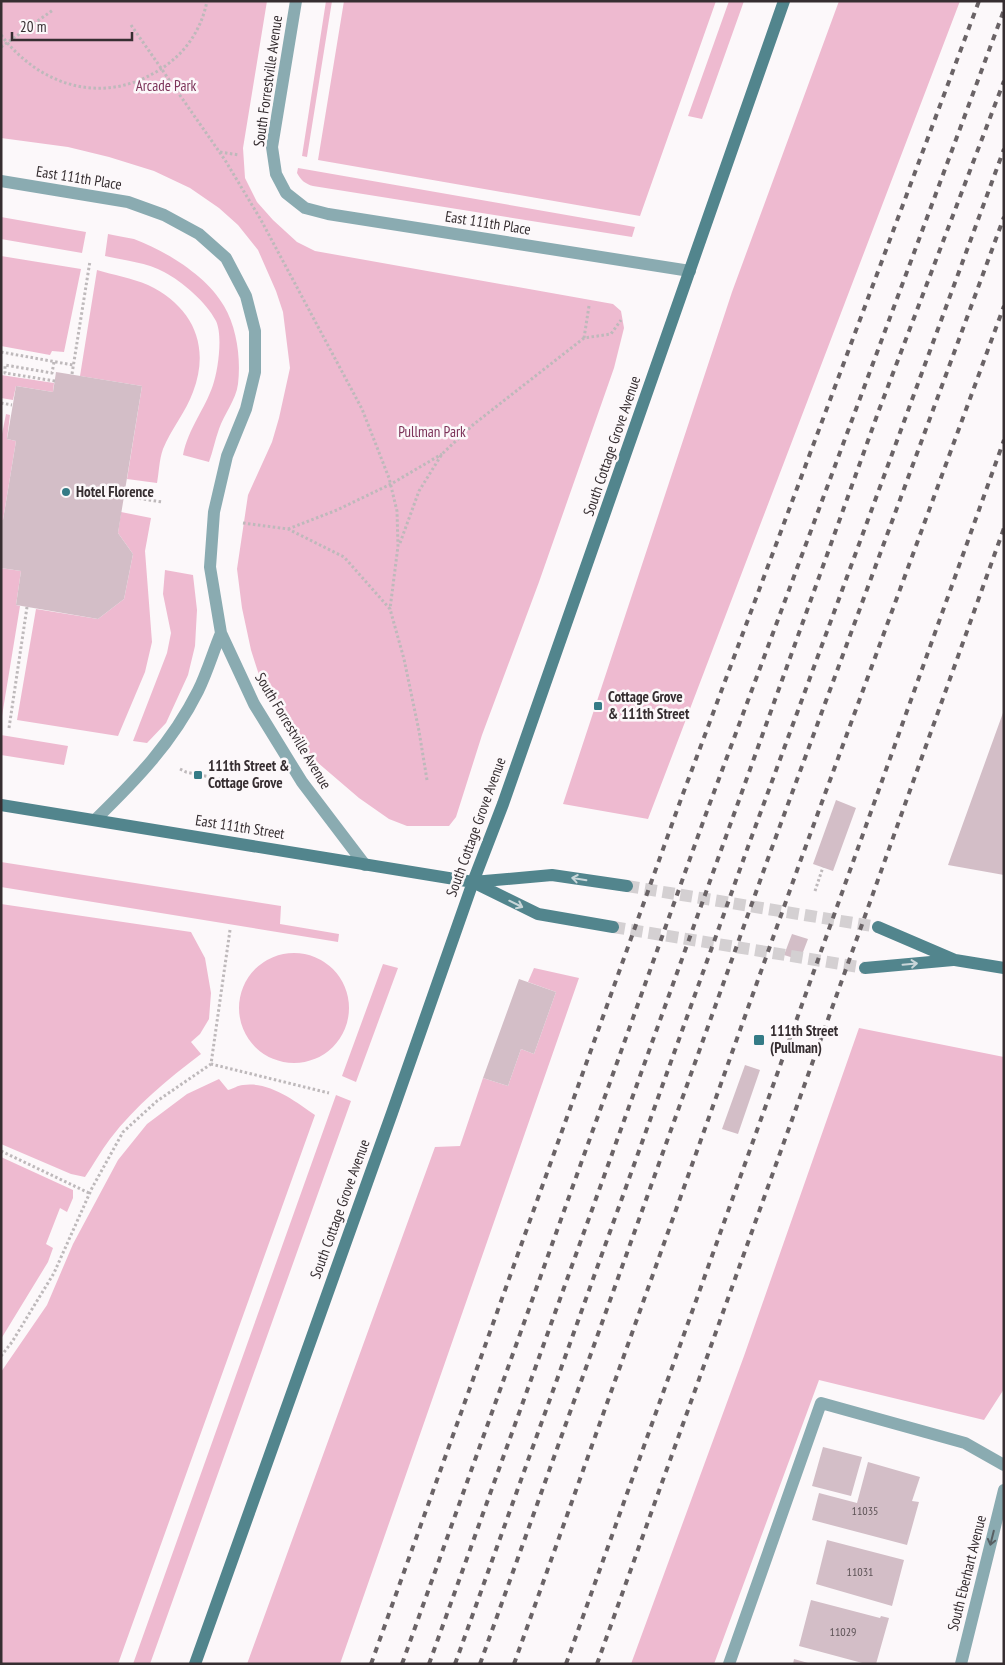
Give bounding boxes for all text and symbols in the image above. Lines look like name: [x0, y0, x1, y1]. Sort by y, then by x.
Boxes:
scale bar: [12, 10, 132, 42]
street label: South Forrestville Avenue: [249, 14, 286, 148]
text: 20 m: [20, 17, 46, 36]
park label: Arcade Park: [136, 76, 197, 95]
street label: East 111th Place: [35, 161, 123, 194]
street label: East 111th Place: [444, 206, 532, 239]
street label: South Cottage Grove Avenue: [579, 373, 644, 518]
park label: Pullman Park: [398, 422, 466, 441]
place label: Hotel Florence: [76, 482, 154, 501]
marker: Hotel Florence: [60, 486, 72, 498]
street label: South Forrestville Avenue: [251, 669, 336, 792]
place label: Cottage Grove & 111th Street: [608, 687, 690, 723]
marker: Cottage Grove & 111th Street: [592, 700, 604, 712]
street label: South Cottage Grove Avenue: [441, 755, 510, 899]
place label: 111th Street & Cottage Grove: [208, 756, 289, 792]
marker: 111th Street & Cottage Grove: [192, 769, 204, 781]
street label: East 111th Street: [194, 810, 286, 843]
one-way arrow: [571, 873, 587, 883]
one-way arrow: [509, 899, 524, 909]
one-way arrow: [902, 959, 918, 968]
place label: 111th Street (Pullman): [770, 1021, 839, 1057]
marker: 111th Street (Pullman): [752, 1033, 766, 1047]
street label: South Cottage Grove Avenue: [305, 1137, 374, 1281]
house number: 11035: [851, 1503, 879, 1518]
street label: South Eberhart Avenue: [943, 1513, 990, 1633]
one-way arrow: [987, 1529, 996, 1545]
house number: 11031: [846, 1564, 874, 1579]
house number: 11029: [829, 1624, 857, 1639]

